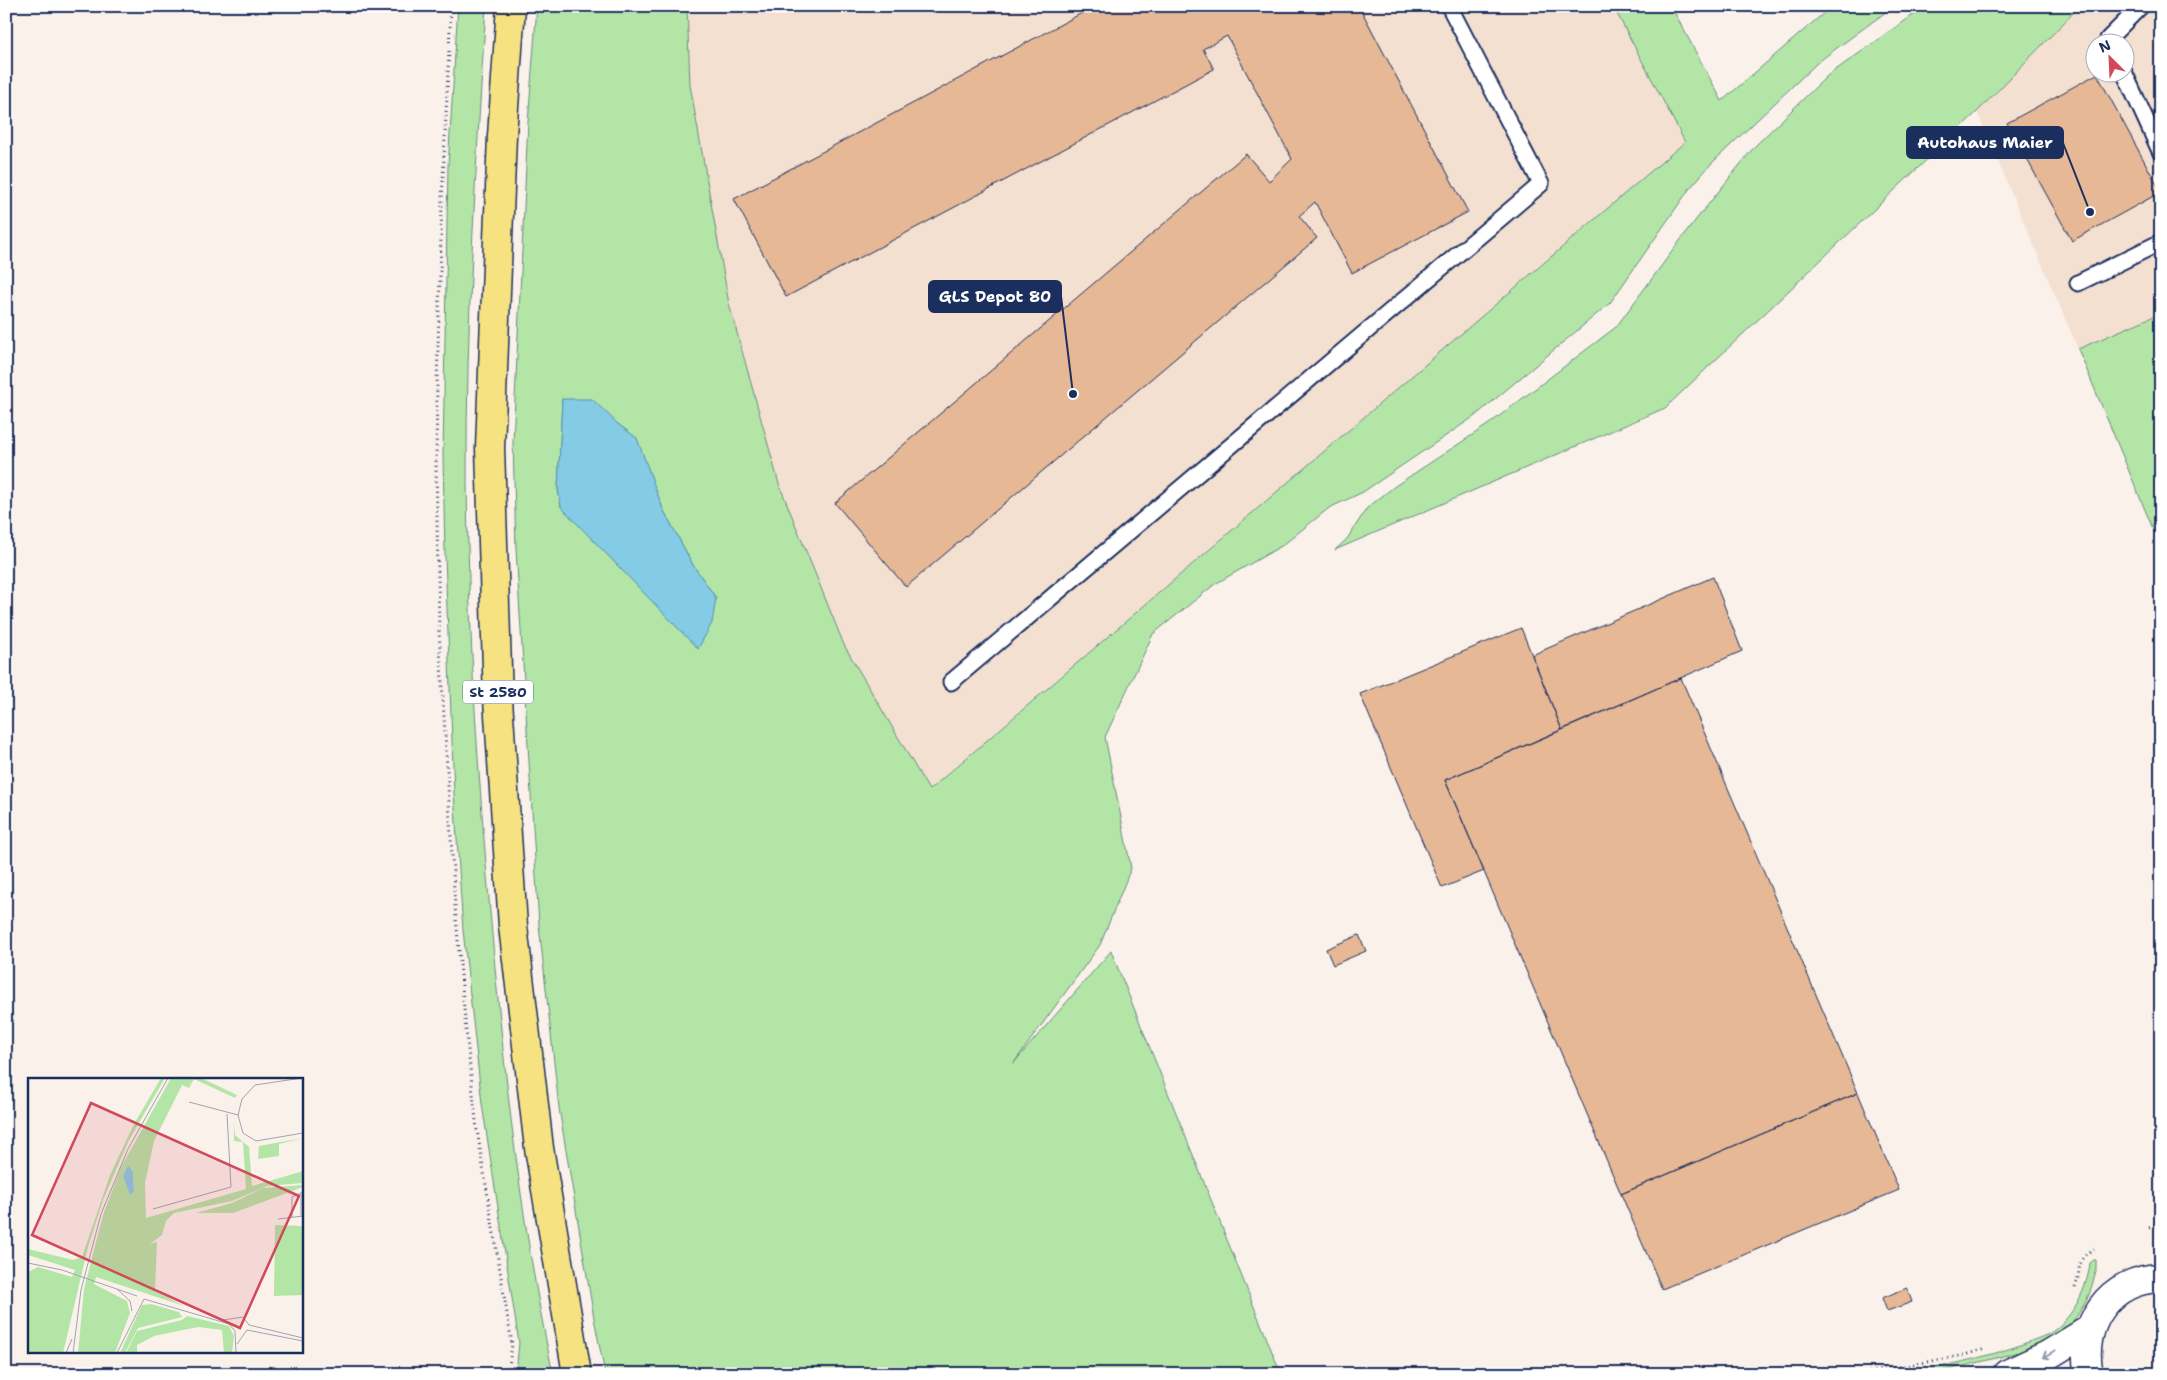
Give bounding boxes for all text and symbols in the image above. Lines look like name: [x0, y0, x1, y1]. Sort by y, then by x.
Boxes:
north arrow: [2084, 32, 2134, 82]
text: N: [2096, 36, 2113, 57]
callout: Autohaus Maier: [1907, 127, 2063, 158]
text: Autohaus Maier: [1917, 132, 2053, 153]
callout: GLS Depot 80: [929, 281, 1061, 312]
text: GLS Depot 80: [939, 286, 1051, 307]
road number: St 2580: [463, 680, 533, 704]
inset map: [28, 1078, 302, 1352]
one-way arrow: [2042, 1349, 2057, 1359]

